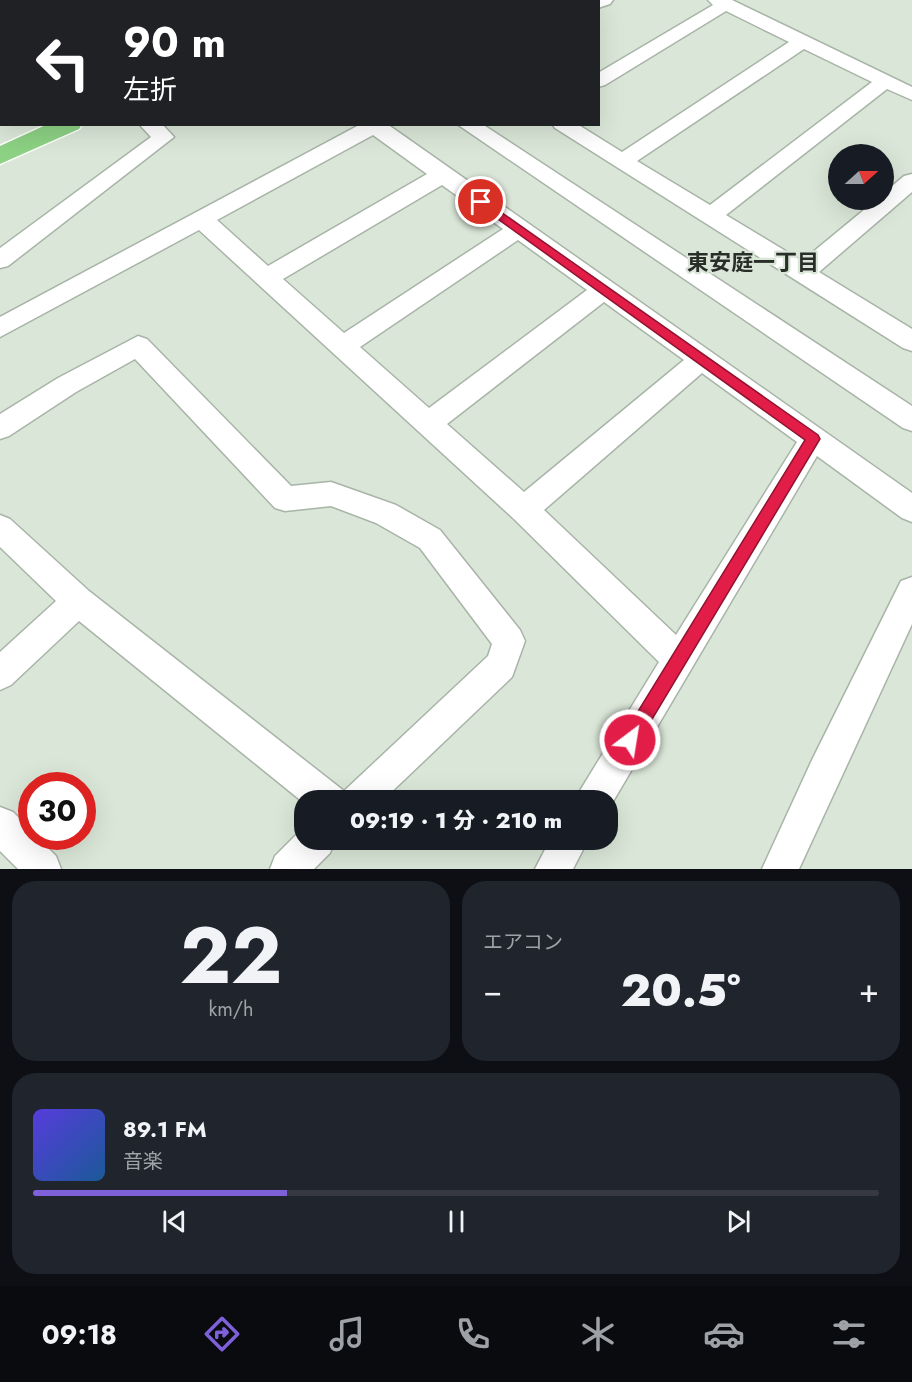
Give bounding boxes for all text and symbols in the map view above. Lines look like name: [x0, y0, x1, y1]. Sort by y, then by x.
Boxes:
text: 90 m: [123, 12, 226, 73]
icon: left: [24, 24, 102, 102]
text: 左折: [123, 70, 177, 109]
north arrow: [828, 144, 894, 210]
map controls: [828, 144, 894, 210]
pin: [455, 176, 506, 227]
icon: arrive: [464, 185, 497, 218]
district label: 東安庭一丁目: [687, 246, 819, 278]
position arrow: [598, 708, 662, 772]
speed limit sign: 30: [18, 772, 96, 850]
text: 09:19 · 1 分 · 210 m: [350, 804, 562, 836]
text: 22: [180, 900, 282, 1012]
text: エアコン: [483, 928, 563, 957]
text: 20.5°: [621, 958, 741, 1023]
text: −: [483, 967, 502, 1014]
text: +: [859, 967, 879, 1014]
text: km/h: [208, 995, 254, 1024]
text: 89.1 FM: [123, 1113, 207, 1145]
text: 音楽: [123, 1147, 163, 1176]
icon: previous: [158, 1205, 191, 1238]
icon: pause: [440, 1205, 473, 1238]
icon: next: [722, 1205, 755, 1238]
icon: directions: [201, 1313, 243, 1355]
icon: music: [326, 1313, 368, 1355]
icon: phone: [452, 1313, 494, 1355]
icon: climate: [577, 1313, 619, 1355]
icon: car: [703, 1313, 745, 1355]
icon: filters: [828, 1313, 870, 1355]
text: 09:18: [42, 1315, 117, 1354]

